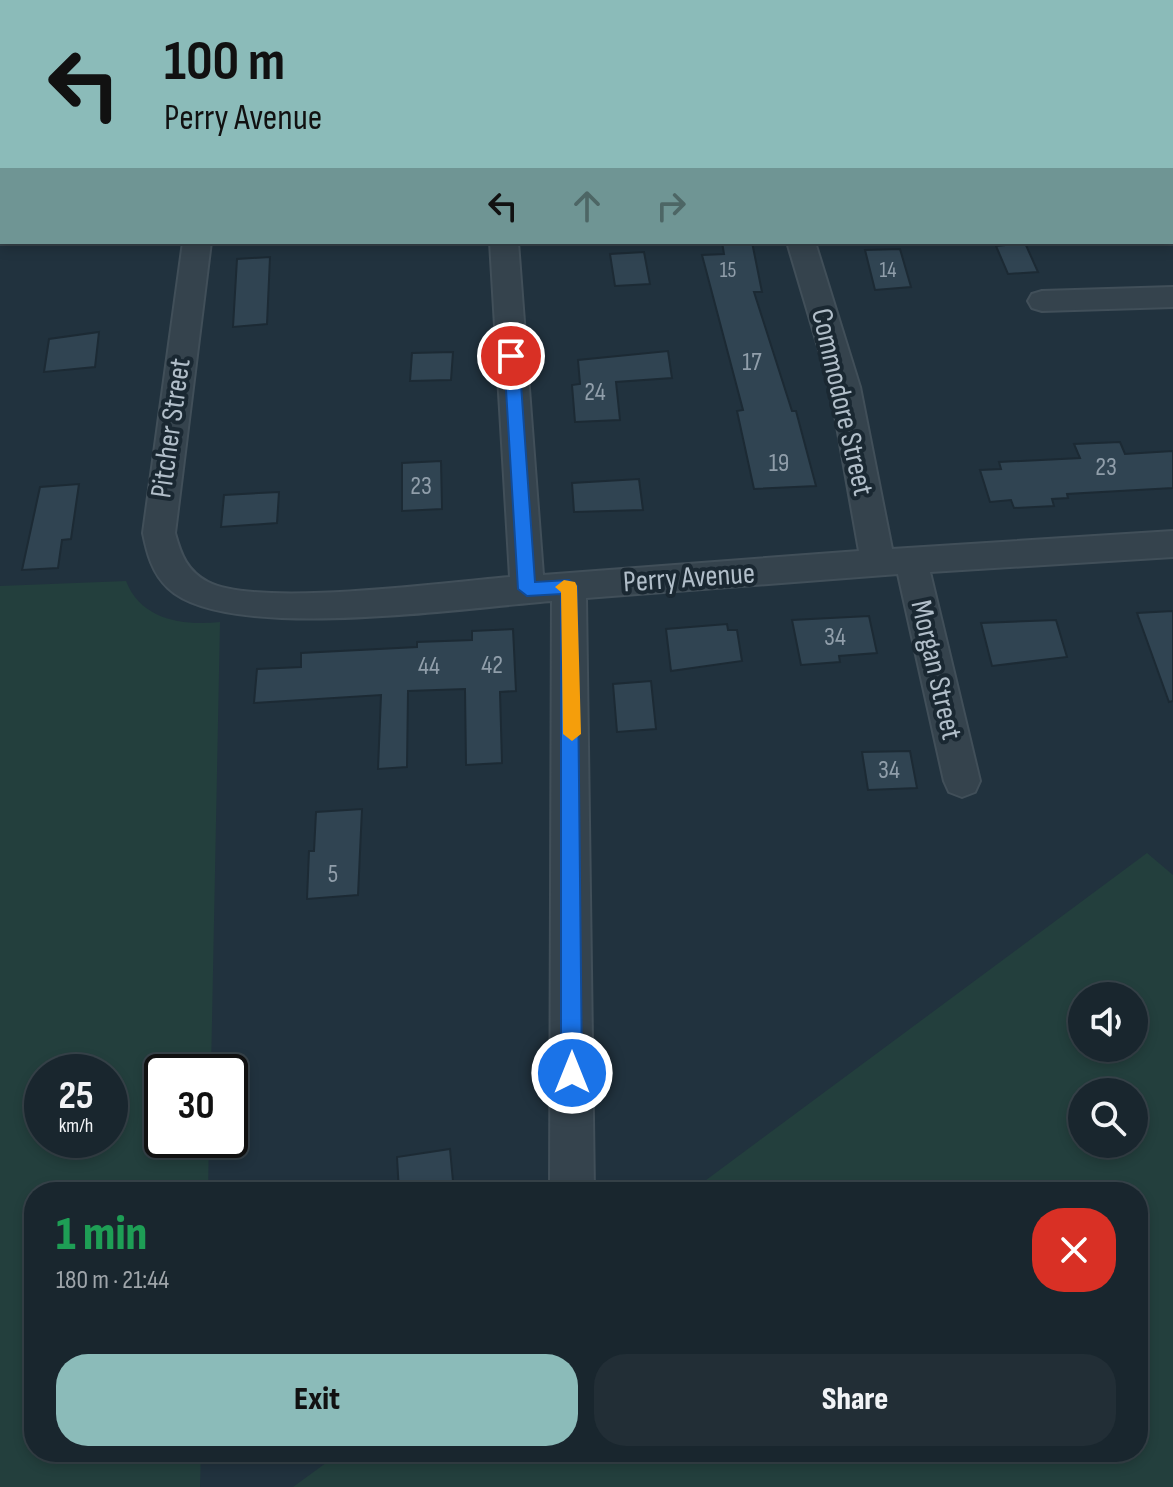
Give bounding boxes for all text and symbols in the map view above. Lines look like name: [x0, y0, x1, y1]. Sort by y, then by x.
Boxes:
text: 100 m: [164, 29, 285, 96]
icon: left: [32, 32, 136, 136]
text: Perry Avenue: [164, 97, 322, 140]
icon: left: [481, 184, 525, 228]
icon: ahead: [565, 184, 609, 228]
icon: right: [649, 184, 693, 228]
house number: 15: [720, 257, 736, 284]
house number: 14: [880, 257, 896, 284]
street label: Commodore Street: [803, 305, 881, 499]
pin: [477, 322, 545, 390]
icon: arrive: [489, 334, 533, 378]
house number: 17: [742, 347, 762, 378]
street label: Pitcher Street: [143, 356, 199, 500]
house number: 24: [584, 377, 606, 408]
house number: 19: [769, 448, 789, 479]
house number: 23: [1095, 452, 1117, 483]
house number: 23: [410, 471, 432, 502]
street label: Perry Avenue: [622, 555, 756, 601]
street label: Morgan Street: [902, 597, 970, 743]
house number: 34: [824, 622, 846, 653]
house number: 42: [481, 650, 503, 681]
house number: 44: [418, 651, 440, 682]
house number: 34: [878, 755, 900, 786]
house number: 5: [328, 859, 338, 890]
map controls: [1068, 982, 1148, 1158]
button: sound: [1068, 982, 1148, 1062]
position arrow: [530, 1031, 614, 1115]
speed limit sign: 30: [144, 1054, 248, 1158]
text: 25: [58, 1072, 94, 1120]
button: search: [1068, 1078, 1148, 1158]
text: km/h: [59, 1114, 93, 1138]
text: 1 min: [56, 1206, 147, 1263]
button: close: [1032, 1208, 1116, 1292]
text: 180 m · 21:44: [56, 1265, 169, 1296]
button: Exit: [56, 1354, 578, 1446]
button: Share: [594, 1354, 1116, 1446]

